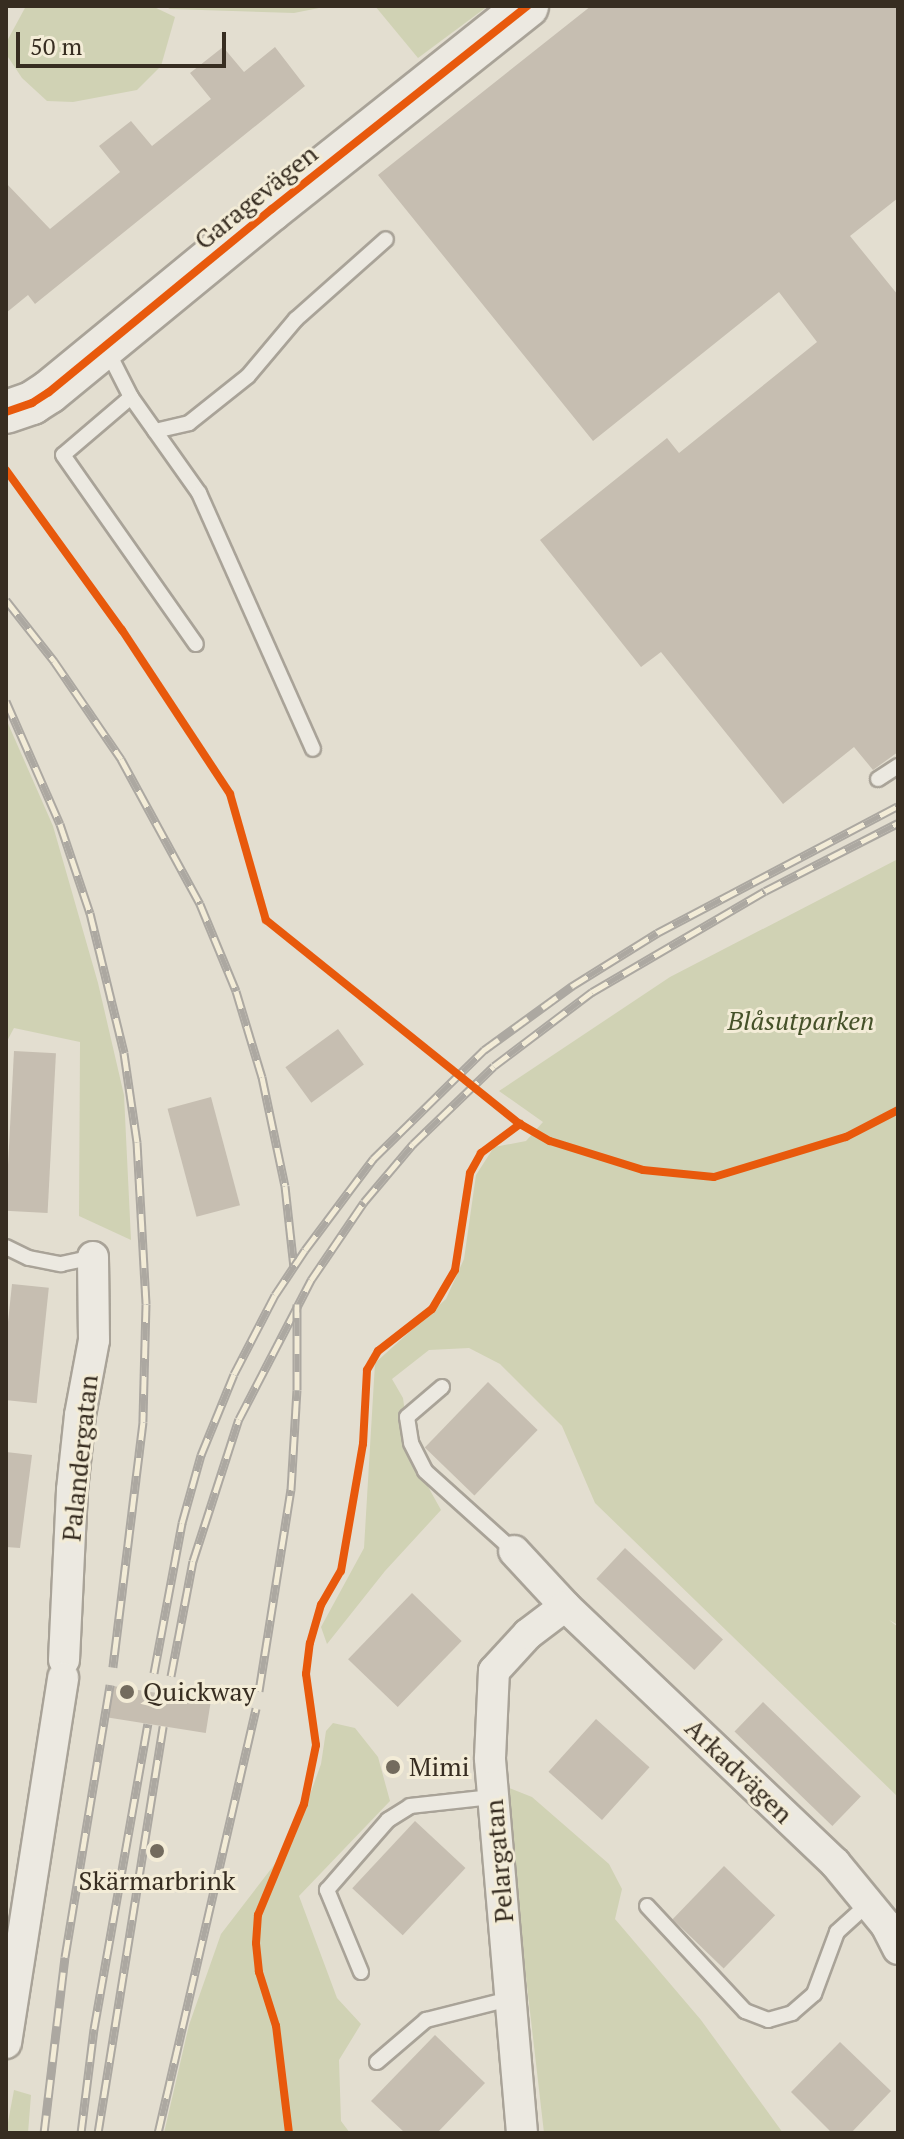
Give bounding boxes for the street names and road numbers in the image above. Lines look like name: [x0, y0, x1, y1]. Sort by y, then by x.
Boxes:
street label: Garagevägen: [188, 138, 324, 256]
street label: Palandergatan: [56, 1373, 104, 1543]
street label: Arkadvägen: [679, 1712, 799, 1830]
street label: Pelargatan: [478, 1798, 520, 1924]

